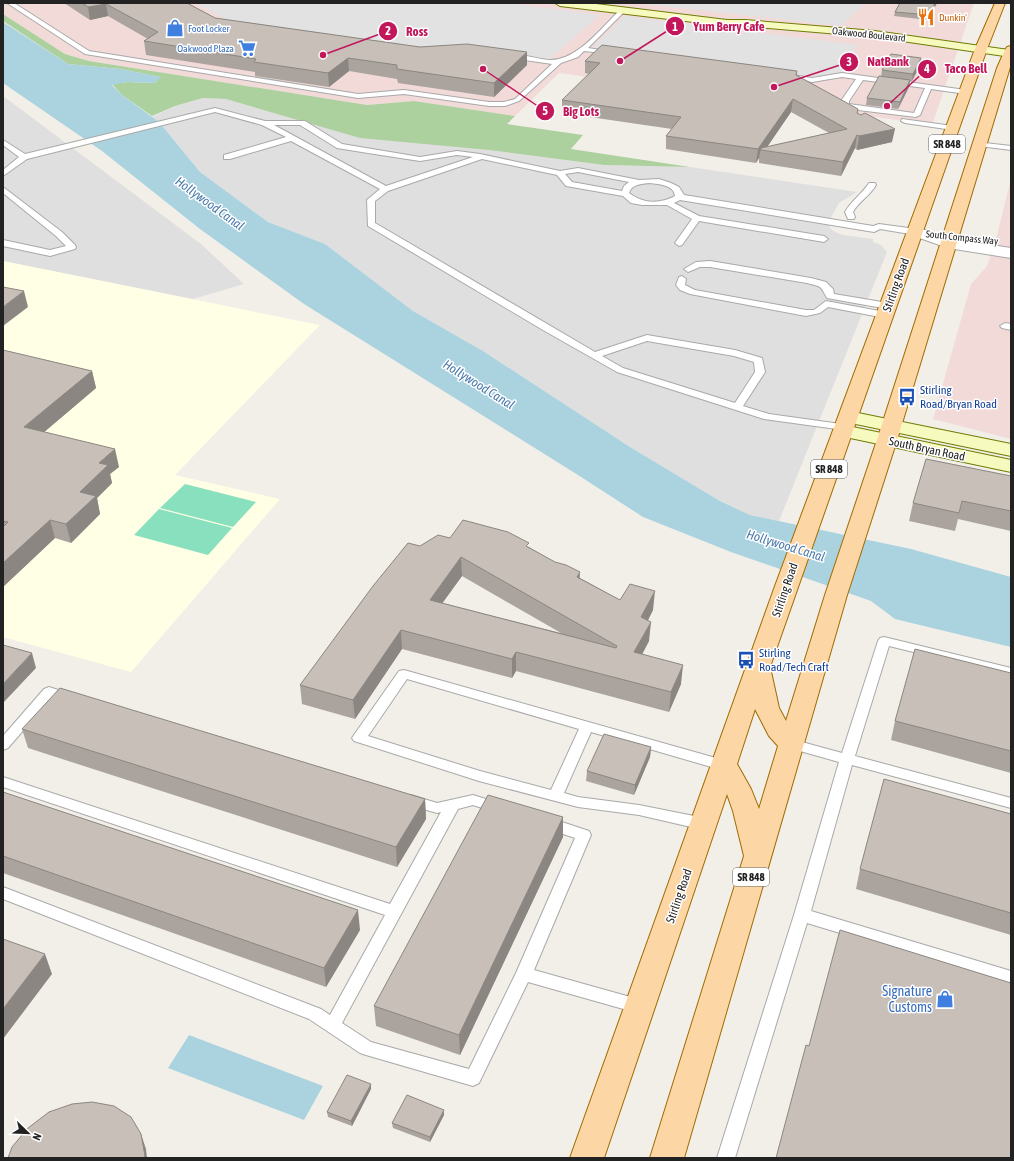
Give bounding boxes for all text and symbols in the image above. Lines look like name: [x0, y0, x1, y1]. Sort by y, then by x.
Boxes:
restaurant icon: Dunkin': [916, 7, 936, 27]
place label: Dunkin': [939, 12, 967, 23]
callout: Yum Berry Cafe: [665, 14, 772, 39]
shop icon: Foot Locker: [165, 18, 185, 38]
callout: Ross: [378, 19, 436, 44]
text: Yum Berry Cafe: [692, 19, 765, 34]
text: 1: [672, 20, 678, 34]
place label: Foot Locker: [188, 23, 230, 34]
text: 2: [385, 24, 391, 38]
text: Ross: [406, 24, 428, 39]
street label: Oakwood Boulevard: [832, 25, 907, 44]
supermarket icon: Oakwood Plaza: [237, 38, 257, 58]
place label: Oakwood Plaza: [177, 43, 234, 54]
callout: NatBank: [839, 49, 916, 74]
text: NatBank: [867, 54, 909, 69]
text: 3: [846, 55, 852, 69]
callout: Taco Bell: [917, 56, 995, 81]
text: Taco Bell: [945, 61, 988, 76]
text: 4: [923, 62, 930, 76]
callout: Big Lots: [535, 99, 607, 124]
text: 5: [542, 104, 548, 118]
text: Big Lots: [563, 104, 599, 119]
road number: SR 848: [929, 135, 965, 153]
water label: Hollywood Canal: [172, 173, 247, 233]
street label: South Compass Way: [925, 228, 999, 247]
street label: Stirling Road: [880, 256, 912, 314]
water label: Hollywood Canal: [440, 357, 517, 412]
place label: Stirling Road/Bryan Road: [920, 383, 997, 411]
bus stop icon: Stirling Road/Bryan Road: [897, 387, 917, 407]
street label: South Bryan Road: [888, 434, 966, 464]
road number: SR 848: [811, 460, 847, 478]
water label: Hollywood Canal: [745, 526, 827, 565]
street label: Stirling Road: [769, 561, 801, 619]
place label: Stirling Road/Tech Craft: [759, 646, 829, 674]
bus stop icon: Stirling Road/Tech Craft: [736, 650, 756, 670]
street label: Stirling Road: [663, 867, 695, 925]
road number: SR 848: [733, 868, 769, 886]
place label: Signature Customs: [882, 983, 932, 1015]
shop icon: Signature Customs: [935, 989, 955, 1009]
north arrow: [8, 1113, 48, 1153]
text: N: [30, 1132, 44, 1142]

